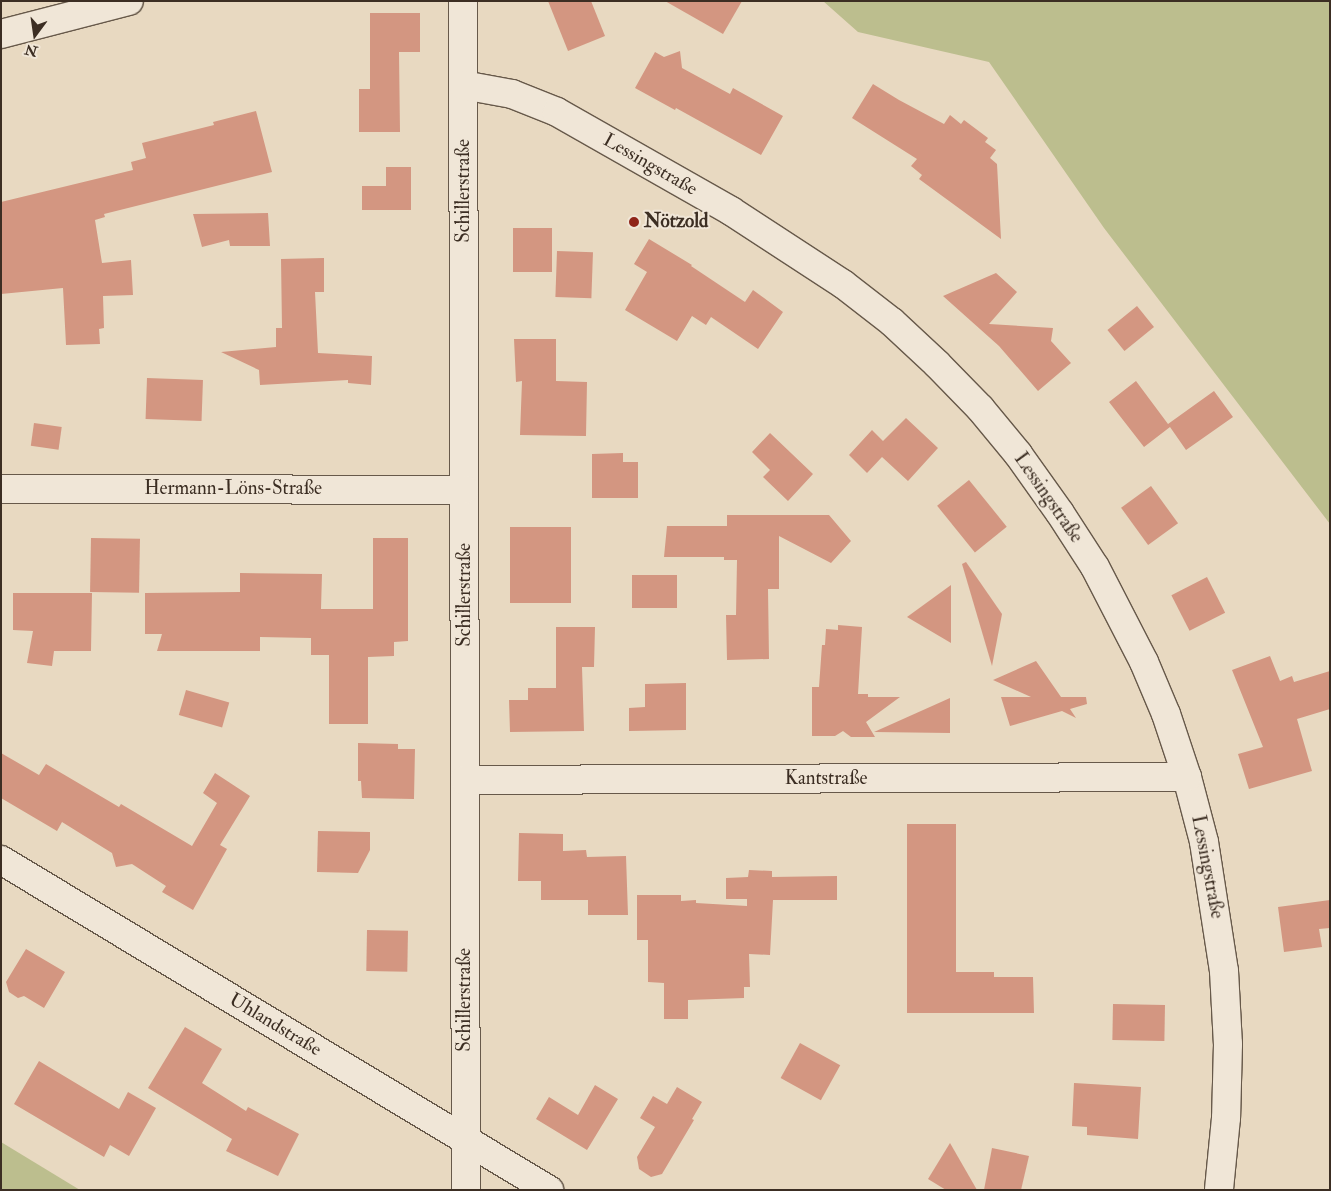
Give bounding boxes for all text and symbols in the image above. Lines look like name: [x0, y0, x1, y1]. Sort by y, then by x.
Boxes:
north arrow: [10, 10, 60, 60]
text: N: [23, 40, 39, 60]
street label: Lessingstraße: [599, 129, 701, 201]
street label: Schillerstraße: [453, 139, 475, 243]
place label: Nötzold: [644, 211, 708, 233]
marker: Nötzold: [628, 216, 640, 228]
street label: Lessingstraße: [1009, 449, 1087, 547]
street label: Hermann-Löns-Straße: [144, 478, 322, 500]
street label: Schillerstraße: [454, 543, 476, 647]
street label: Kantstraße: [785, 768, 867, 790]
street label: Lessingstraße: [1186, 813, 1228, 921]
street label: Schillerstraße: [454, 948, 476, 1052]
street label: Uhlandstraße: [225, 989, 325, 1061]

